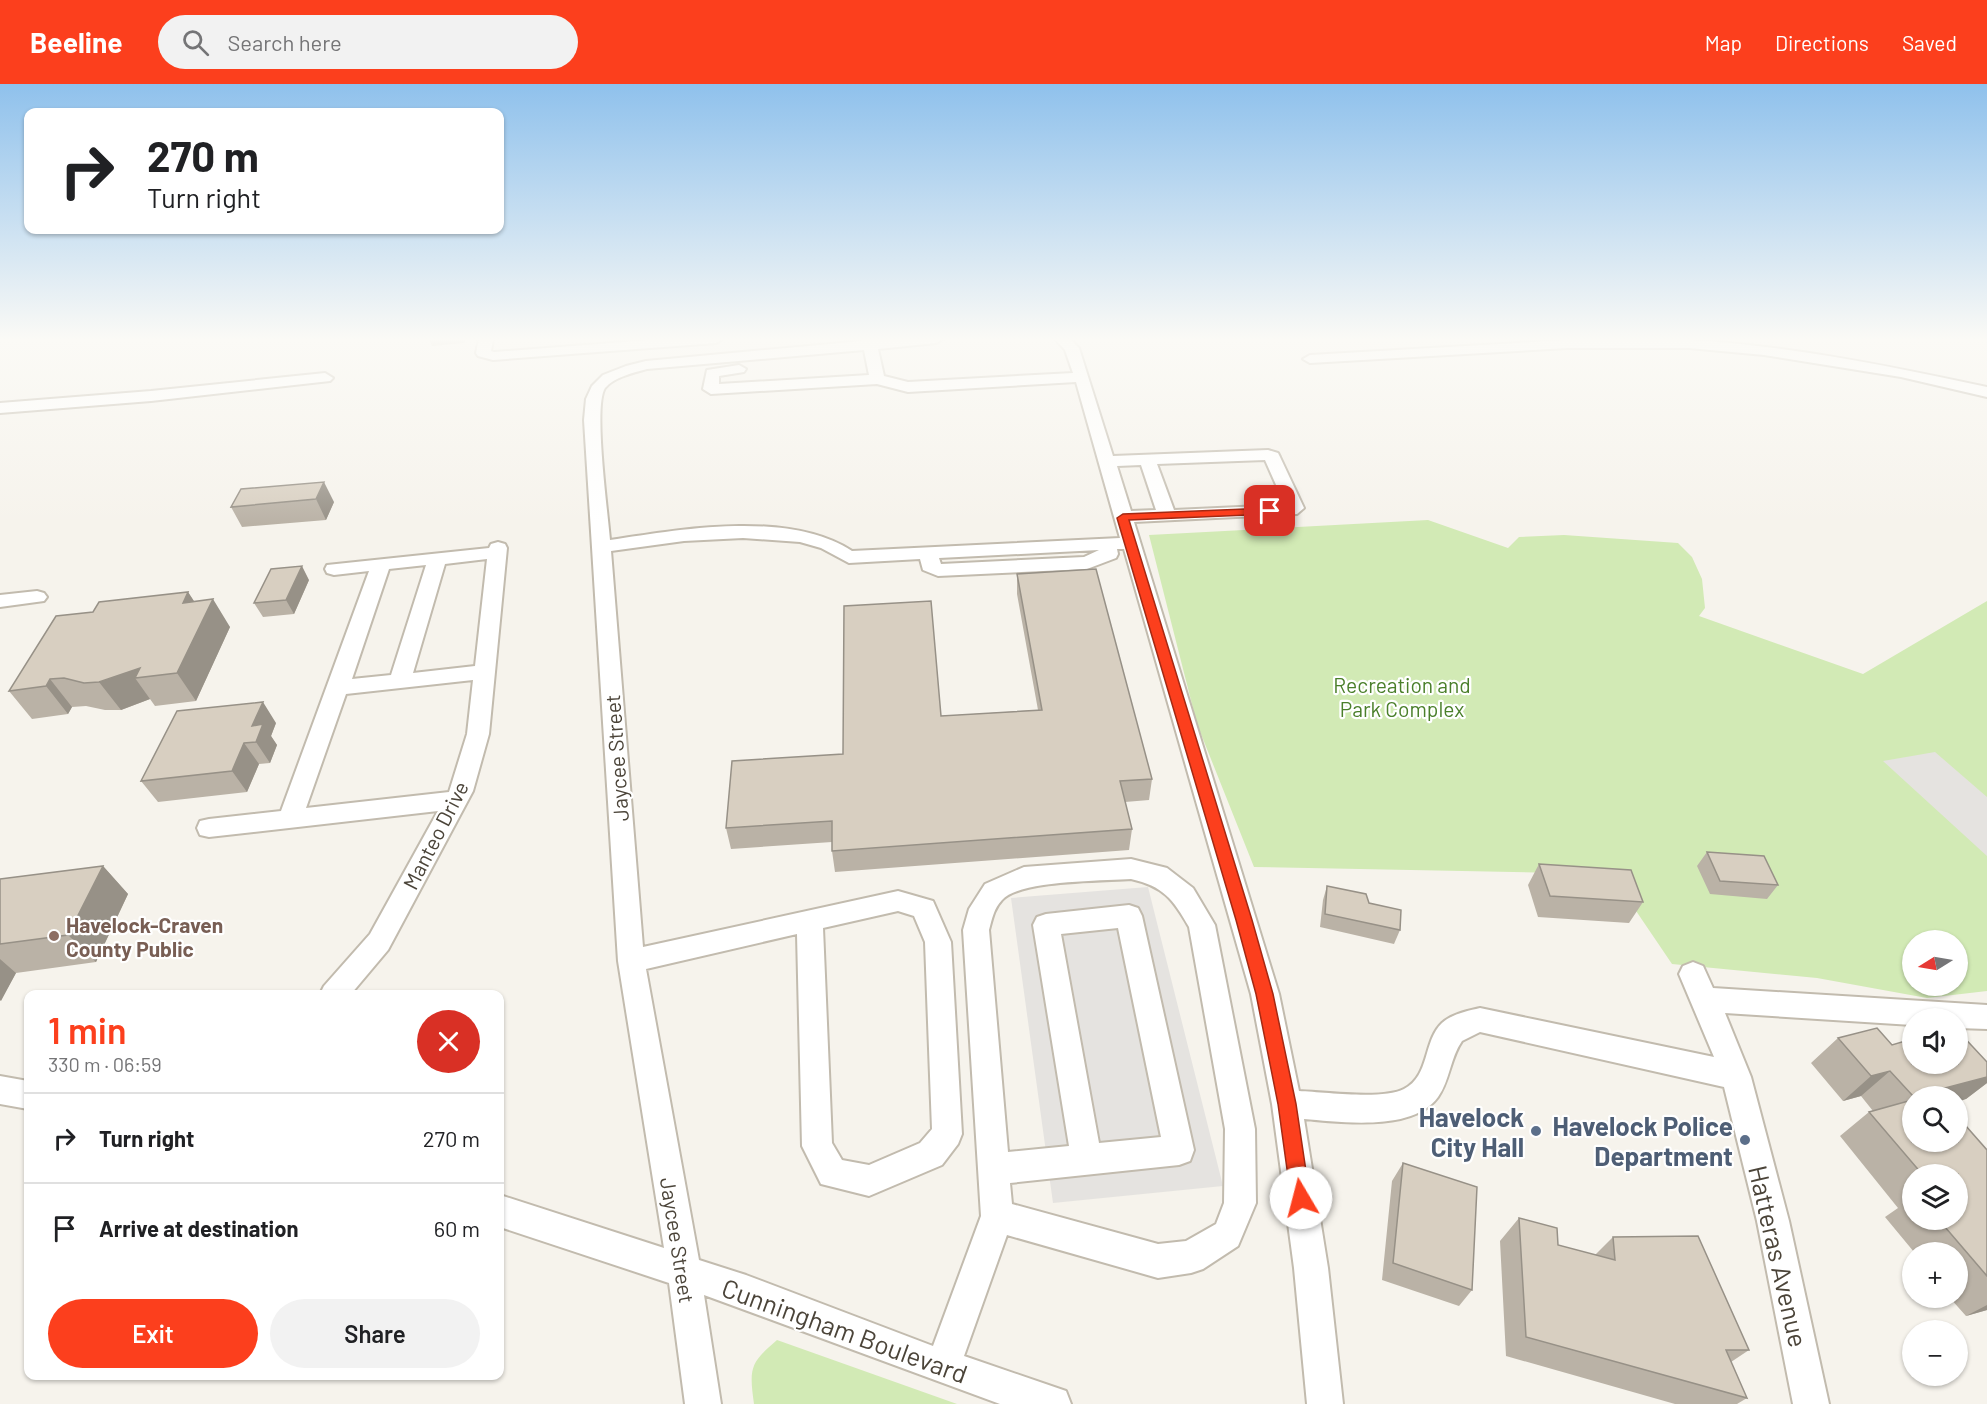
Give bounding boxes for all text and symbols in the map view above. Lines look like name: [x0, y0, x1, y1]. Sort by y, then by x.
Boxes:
search box: [158, 15, 578, 69]
text: Beeline: [30, 25, 122, 59]
icon: search: [179, 26, 212, 59]
text: Search here: [227, 29, 342, 55]
text: Map: [1705, 30, 1742, 55]
text: Directions: [1775, 30, 1869, 55]
text: Saved: [1902, 30, 1957, 55]
text: 270 m: [147, 130, 259, 180]
icon: right: [48, 132, 126, 210]
text: Turn right: [147, 181, 261, 213]
pin: [1244, 485, 1295, 536]
icon: arrive: [1253, 494, 1286, 527]
park label: Recreation and Park Complex: [1333, 672, 1471, 721]
street label: Jaycee Street: [599, 694, 633, 822]
street label: Manteo Drive: [397, 777, 473, 893]
place label: Havelock-Craven County Public: [66, 912, 223, 961]
marker: Havelock-Craven County Public: [47, 929, 61, 943]
north arrow: [1902, 930, 1968, 996]
map controls: [1902, 930, 1968, 1386]
text: 1 min: [48, 1008, 127, 1051]
button: sound: [1902, 1008, 1968, 1074]
button: close: [417, 1010, 480, 1073]
text: 330 m · 06:59: [48, 1052, 162, 1076]
button: search: [1902, 1086, 1968, 1152]
place label: Havelock City Hall: [1419, 1101, 1524, 1162]
place label: Havelock Police Department: [1552, 1110, 1733, 1171]
icon: right: [48, 1122, 81, 1155]
marker: Havelock City Hall: [1529, 1124, 1543, 1138]
text: Turn right: [99, 1125, 194, 1151]
text: 270 m: [423, 1125, 480, 1151]
marker: Havelock Police Department: [1738, 1133, 1752, 1147]
street label: Hatteras Avenue: [1743, 1162, 1815, 1350]
button: layers: [1902, 1164, 1968, 1230]
position arrow: [1269, 1166, 1333, 1230]
street label: Jaycee Street: [656, 1175, 700, 1305]
icon: arrive: [48, 1212, 81, 1245]
text: Arrive at destination: [99, 1215, 298, 1241]
text: 60 m: [434, 1215, 480, 1241]
button: +: [1902, 1242, 1968, 1308]
street label: Cunningham Boulevard: [718, 1271, 972, 1389]
button: Exit: [48, 1299, 258, 1368]
button: Share: [270, 1299, 480, 1368]
button: −: [1902, 1320, 1968, 1386]

